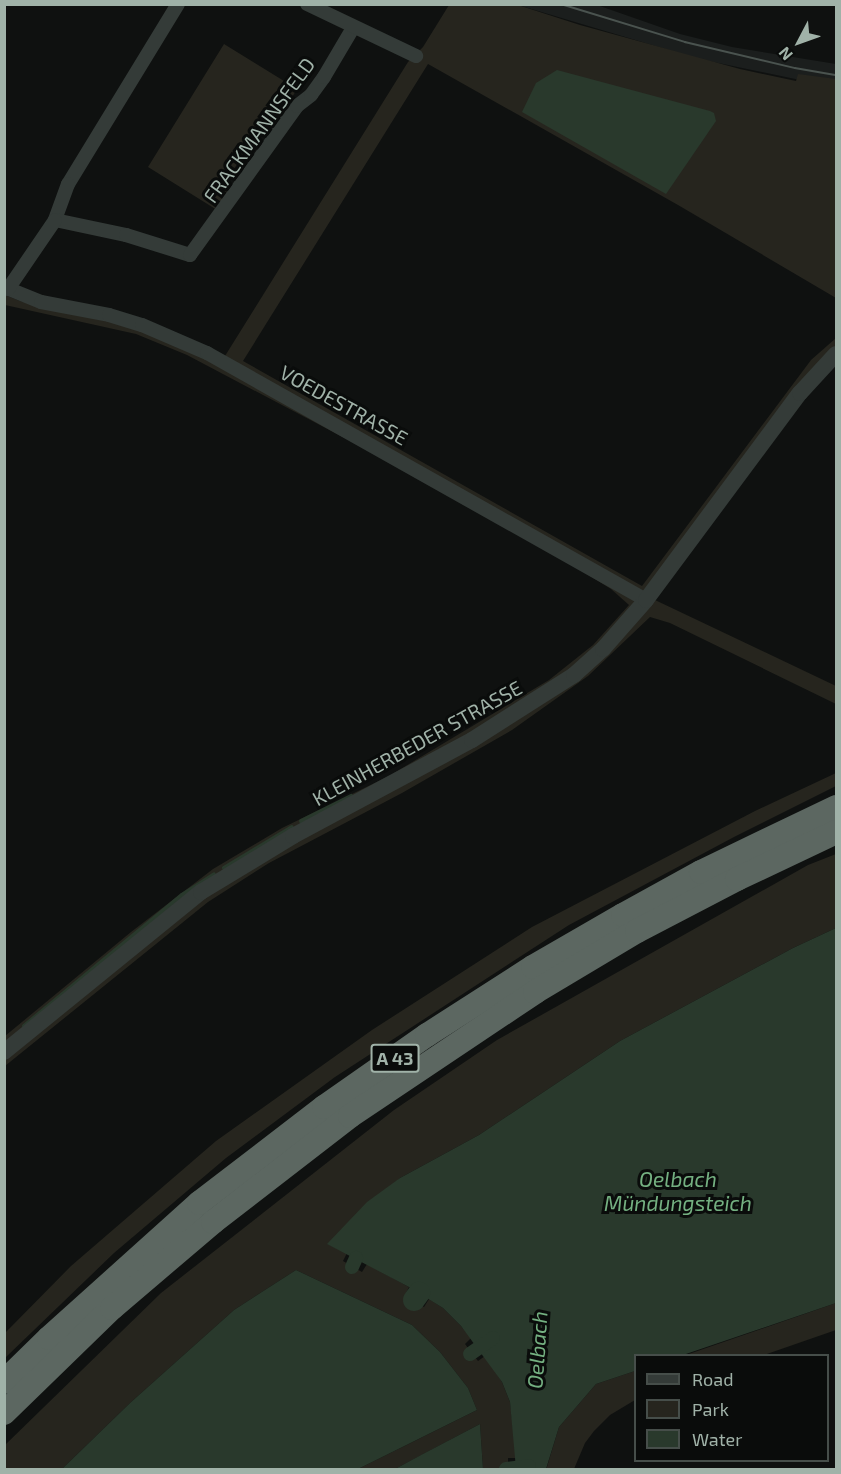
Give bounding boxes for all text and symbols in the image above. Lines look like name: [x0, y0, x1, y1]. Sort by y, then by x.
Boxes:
north arrow: [769, 12, 829, 72]
text: N: [774, 44, 796, 65]
street label: FRACKMANNSFELD: [198, 53, 320, 207]
street label: VOEDESTRASSE: [276, 360, 412, 450]
street label: KLEINHERBEDER STRASSE: [308, 675, 526, 811]
road number: A 43: [370, 1043, 420, 1073]
water label: Oelbach Mündungsteich: [604, 1166, 752, 1216]
water label: Oelbach: [522, 1310, 552, 1390]
legend: [634, 1354, 829, 1462]
text: Road: [692, 1368, 733, 1390]
text: Park: [692, 1398, 729, 1420]
text: Water: [692, 1428, 742, 1450]

